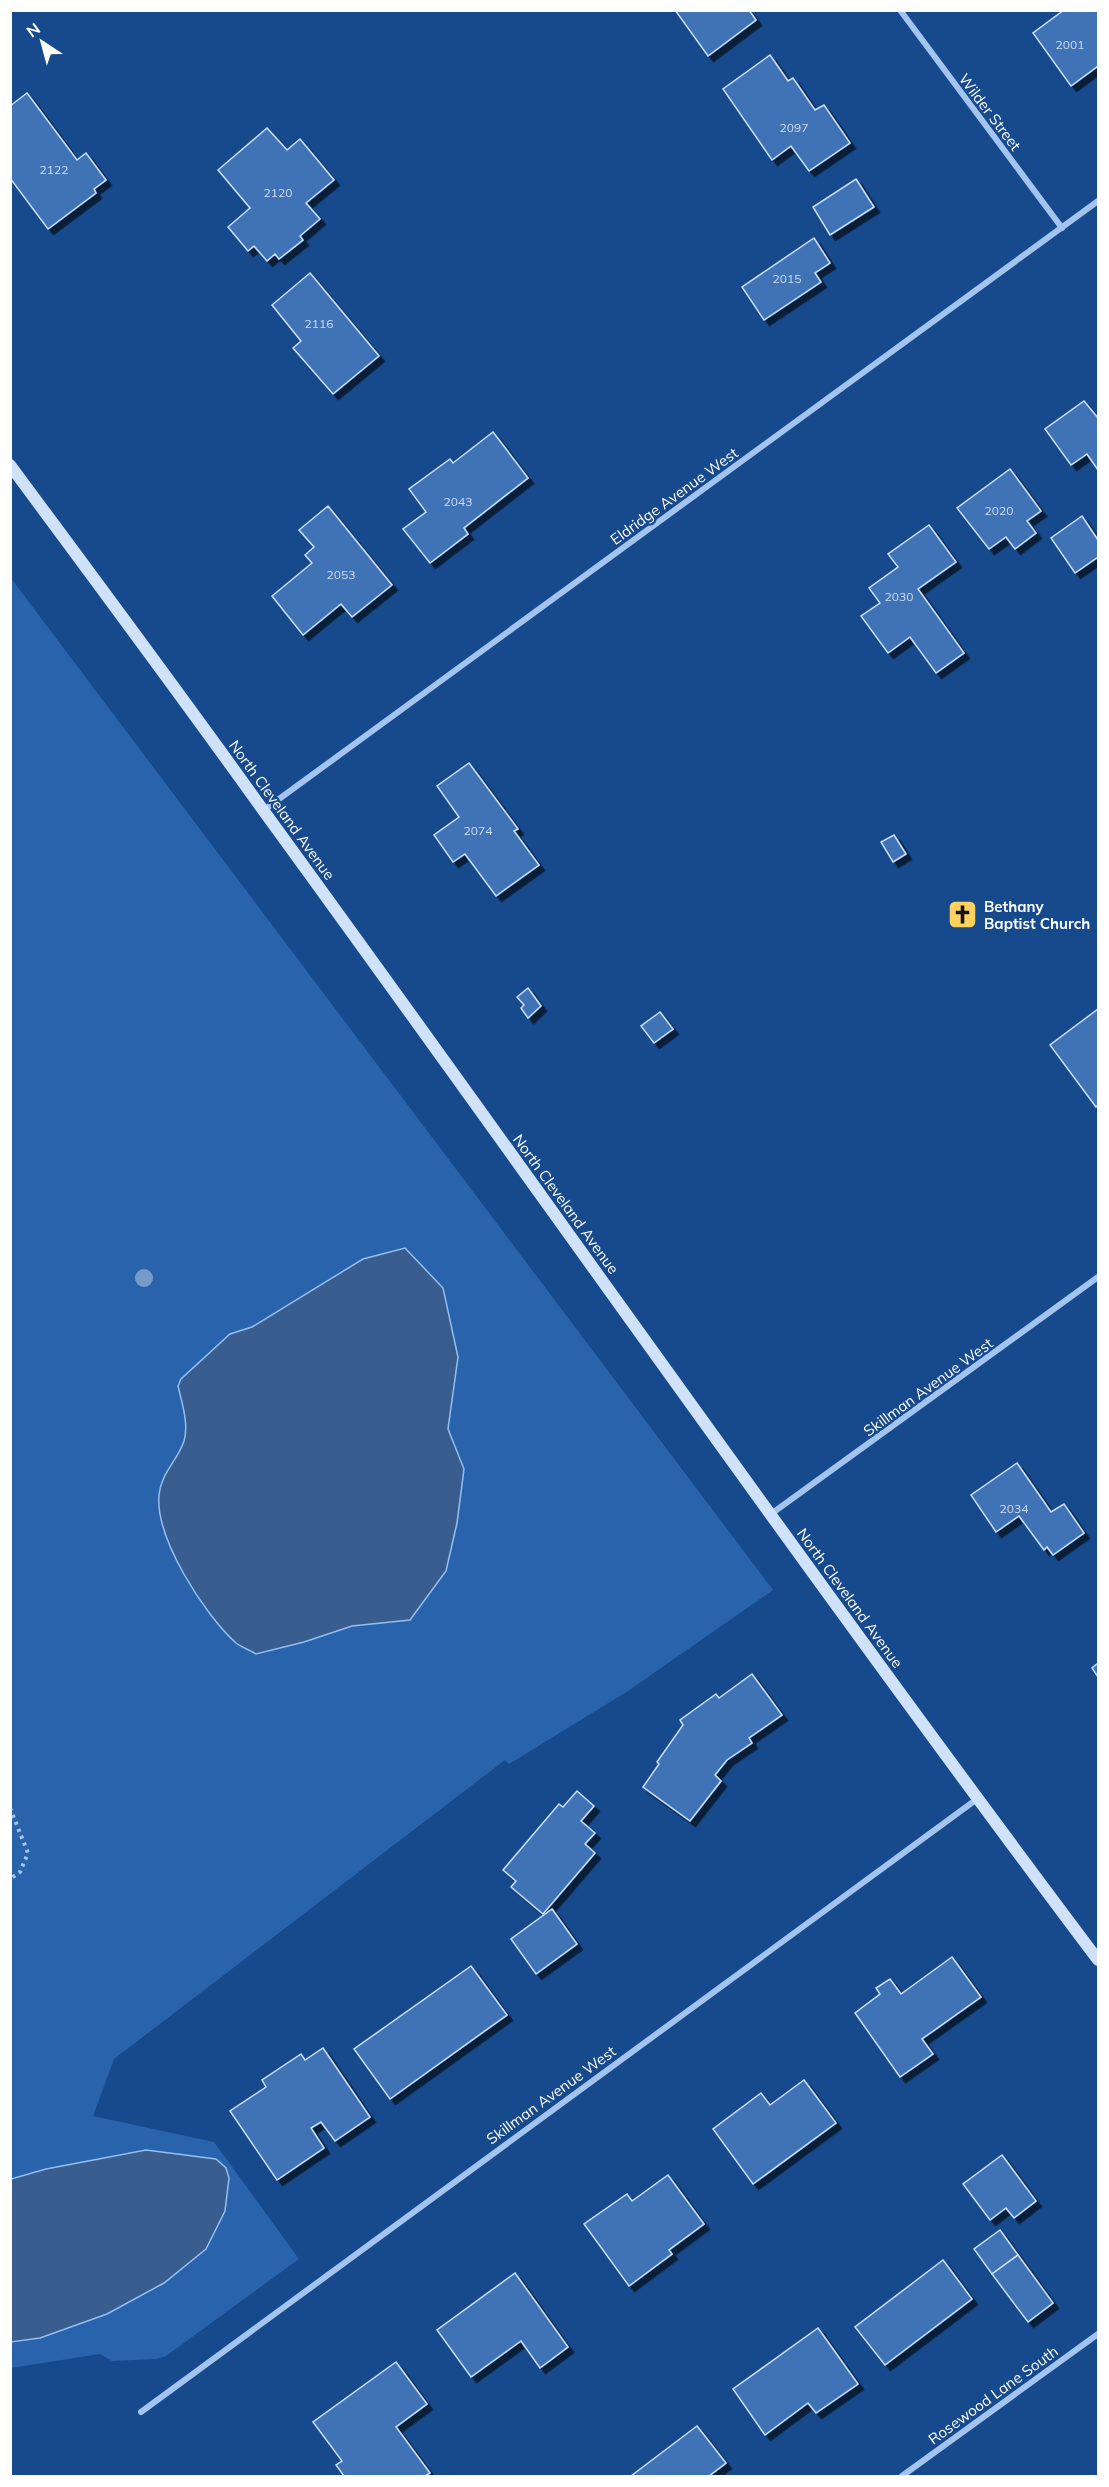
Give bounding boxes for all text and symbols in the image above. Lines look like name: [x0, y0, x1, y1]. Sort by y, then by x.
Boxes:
north arrow: [12, 12, 72, 72]
text: N: [22, 18, 44, 42]
house number: 2001: [1056, 37, 1084, 52]
street label: Wilder Street: [955, 70, 1025, 154]
house number: 2097: [780, 120, 808, 135]
house number: 2122: [40, 162, 68, 177]
house number: 2120: [264, 185, 292, 200]
house number: 2015: [773, 271, 801, 286]
house number: 2116: [305, 316, 333, 331]
street label: Eldridge Avenue West: [606, 443, 742, 549]
house number: 2043: [444, 494, 472, 509]
house number: 2020: [985, 503, 1013, 518]
house number: 2053: [327, 567, 355, 582]
house number: 2030: [885, 589, 913, 604]
street label: North Cleveland Avenue: [225, 736, 339, 884]
house number: 2074: [464, 823, 492, 838]
place label: Bethany Baptist Church: [984, 897, 1090, 933]
church icon: Bethany Baptist Church: [947, 899, 979, 931]
street label: North Cleveland Avenue: [509, 1130, 623, 1278]
street label: Skillman Avenue West: [860, 1334, 996, 1440]
house number: 2034: [1000, 1501, 1028, 1516]
street label: North Cleveland Avenue: [793, 1524, 907, 1672]
street label: Skillman Avenue West: [483, 2042, 619, 2148]
street label: Rosewood Lane South: [924, 2341, 1062, 2449]

